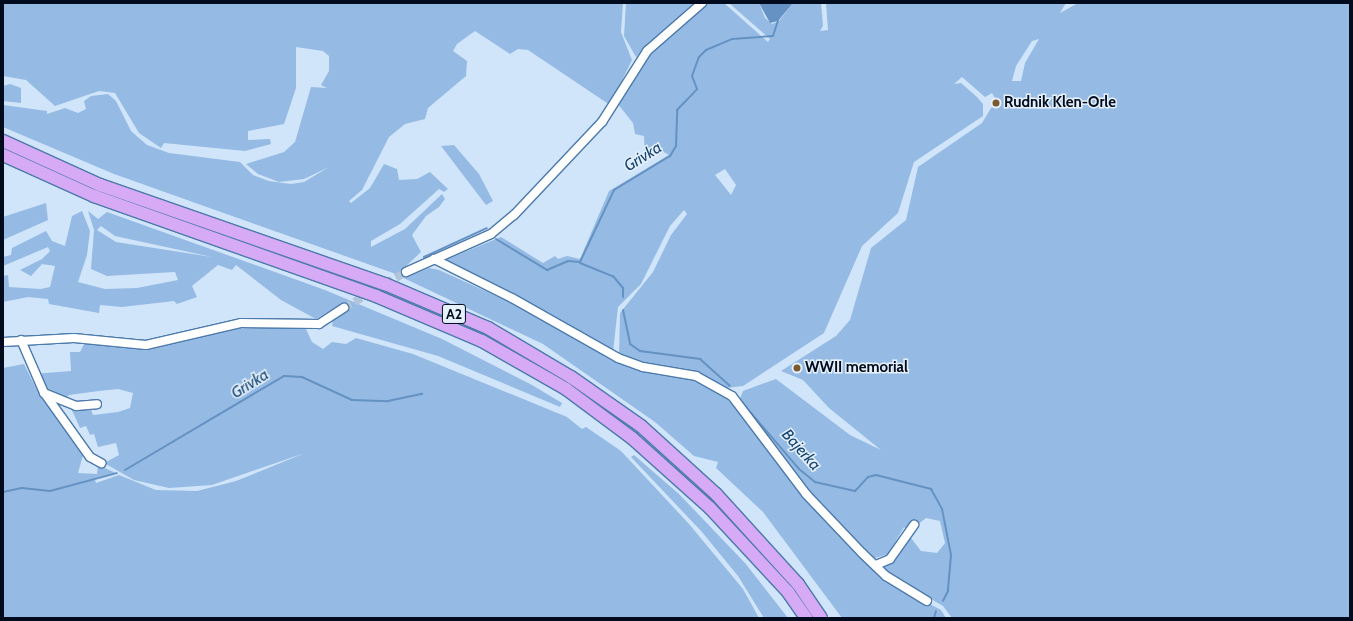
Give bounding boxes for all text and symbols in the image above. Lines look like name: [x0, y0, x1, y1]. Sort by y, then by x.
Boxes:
place label: Rudnik Klen-Orle: [1004, 94, 1116, 112]
marker: Rudnik Klen-Orle: [991, 98, 1001, 108]
water label: Grivka: [621, 138, 665, 176]
road number: A2: [441, 302, 467, 326]
place label: WWII memorial: [805, 359, 908, 377]
marker: WWII memorial: [792, 363, 802, 373]
water label: Grivka: [228, 365, 272, 403]
water label: Bajerka: [778, 425, 824, 475]

